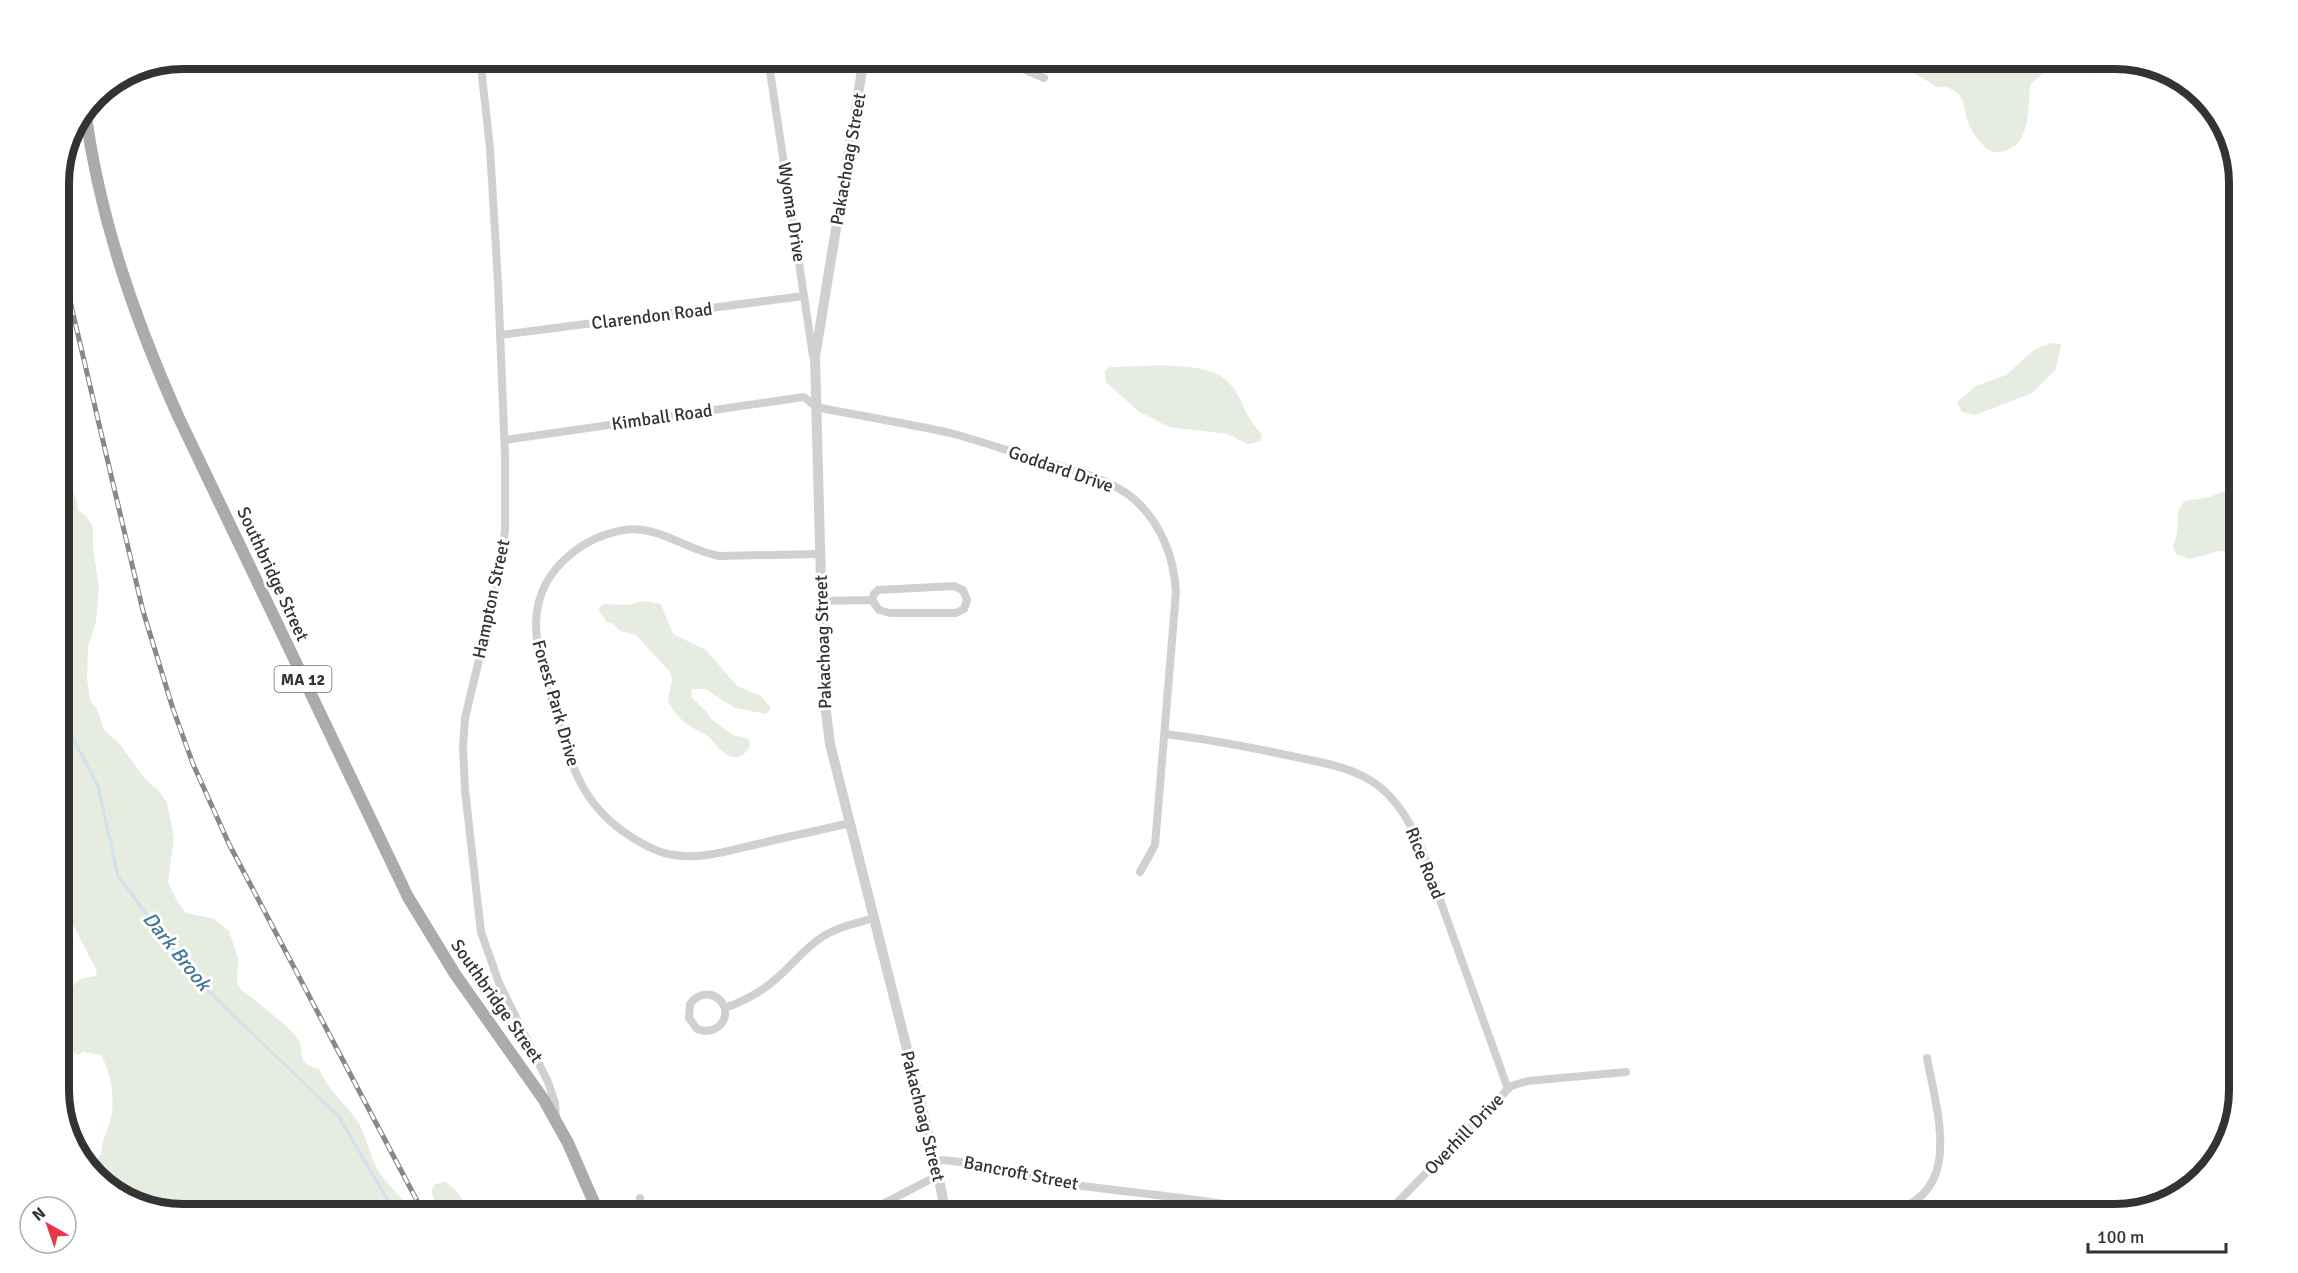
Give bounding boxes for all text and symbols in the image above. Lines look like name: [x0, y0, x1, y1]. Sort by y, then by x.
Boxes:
street label: Pakachoag Street: [826, 91, 870, 227]
street label: Wyoma Drive: [773, 161, 811, 263]
street label: Clarendon Road: [590, 298, 714, 334]
street label: Kimball Road: [610, 399, 714, 435]
street label: Goddard Drive: [1006, 441, 1116, 497]
street label: Southbridge Street: [232, 503, 314, 645]
street label: Hampton Street: [468, 537, 514, 661]
street label: Pakachoag Street: [810, 575, 836, 709]
street label: Forest Park Drive: [527, 637, 585, 769]
road number: MA 12: [274, 666, 332, 692]
street label: Rice Road: [1401, 824, 1449, 902]
water label: Dark Brook: [137, 907, 217, 997]
street label: Southbridge Street: [446, 935, 548, 1067]
street label: Pakachoag Street: [896, 1048, 950, 1184]
street label: Overhill Drive: [1420, 1089, 1508, 1179]
street label: Bancroft Street: [962, 1151, 1080, 1195]
north arrow: [18, 1195, 78, 1255]
text: N: [28, 1203, 50, 1226]
scale bar: [2088, 1216, 2226, 1254]
text: 100 m: [2097, 1226, 2144, 1248]

